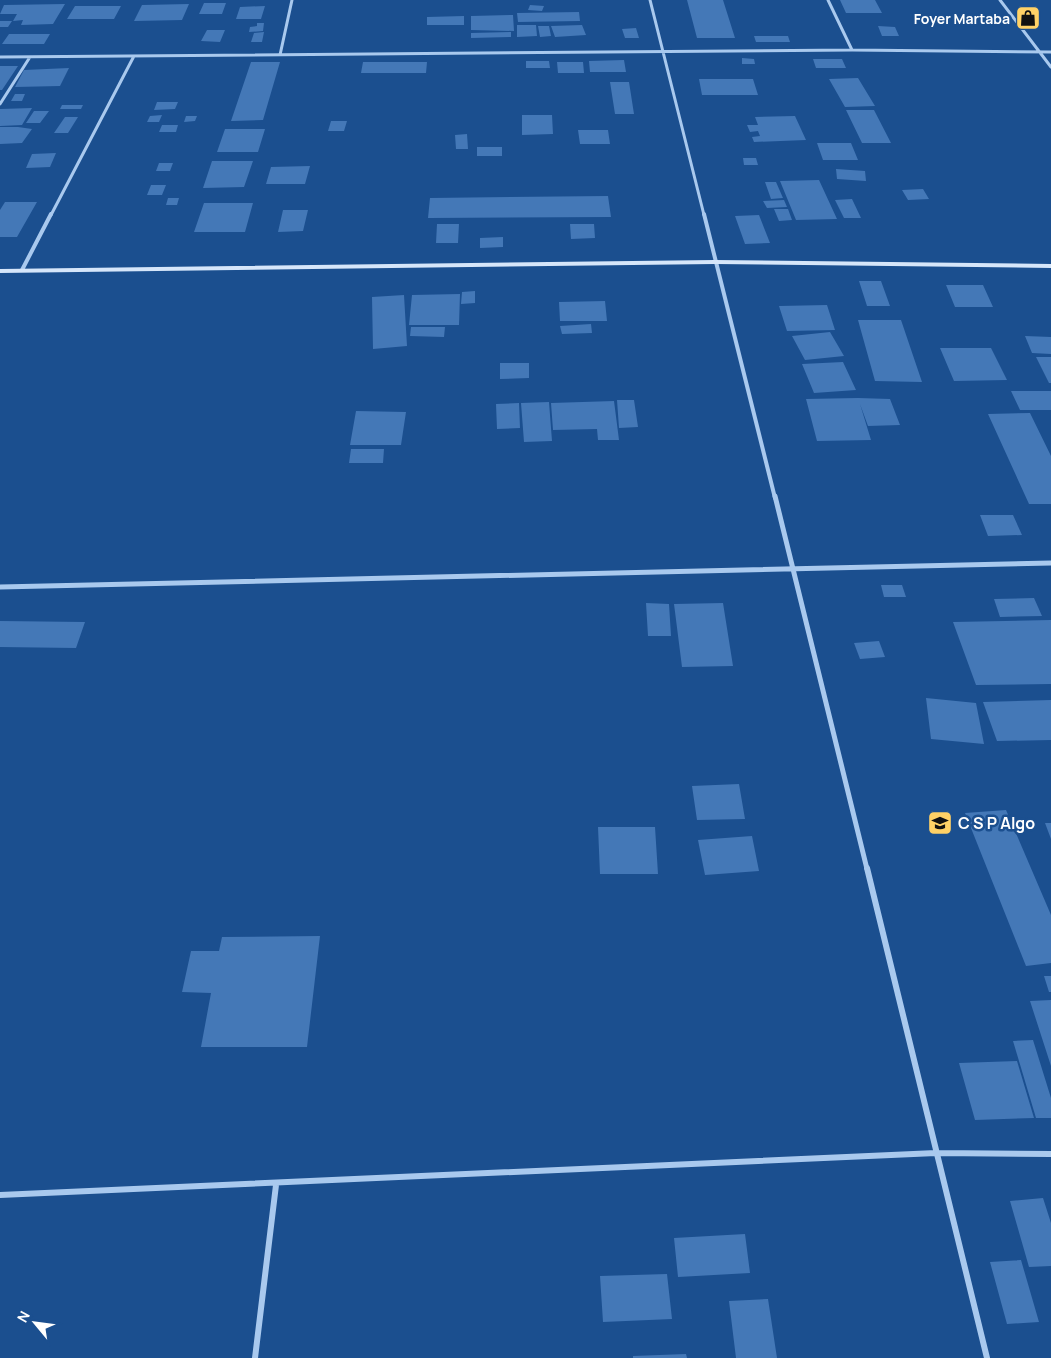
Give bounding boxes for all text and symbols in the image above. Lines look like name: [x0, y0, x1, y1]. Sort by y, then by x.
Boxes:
shop icon: Foyer Martaba: [1015, 5, 1041, 31]
place label: Foyer Martaba: [914, 9, 1010, 28]
school or university icon: C S P Algo: [927, 810, 953, 836]
place label: C S P Algo: [958, 812, 1035, 834]
north arrow: [10, 1298, 60, 1348]
text: N: [12, 1307, 34, 1325]

